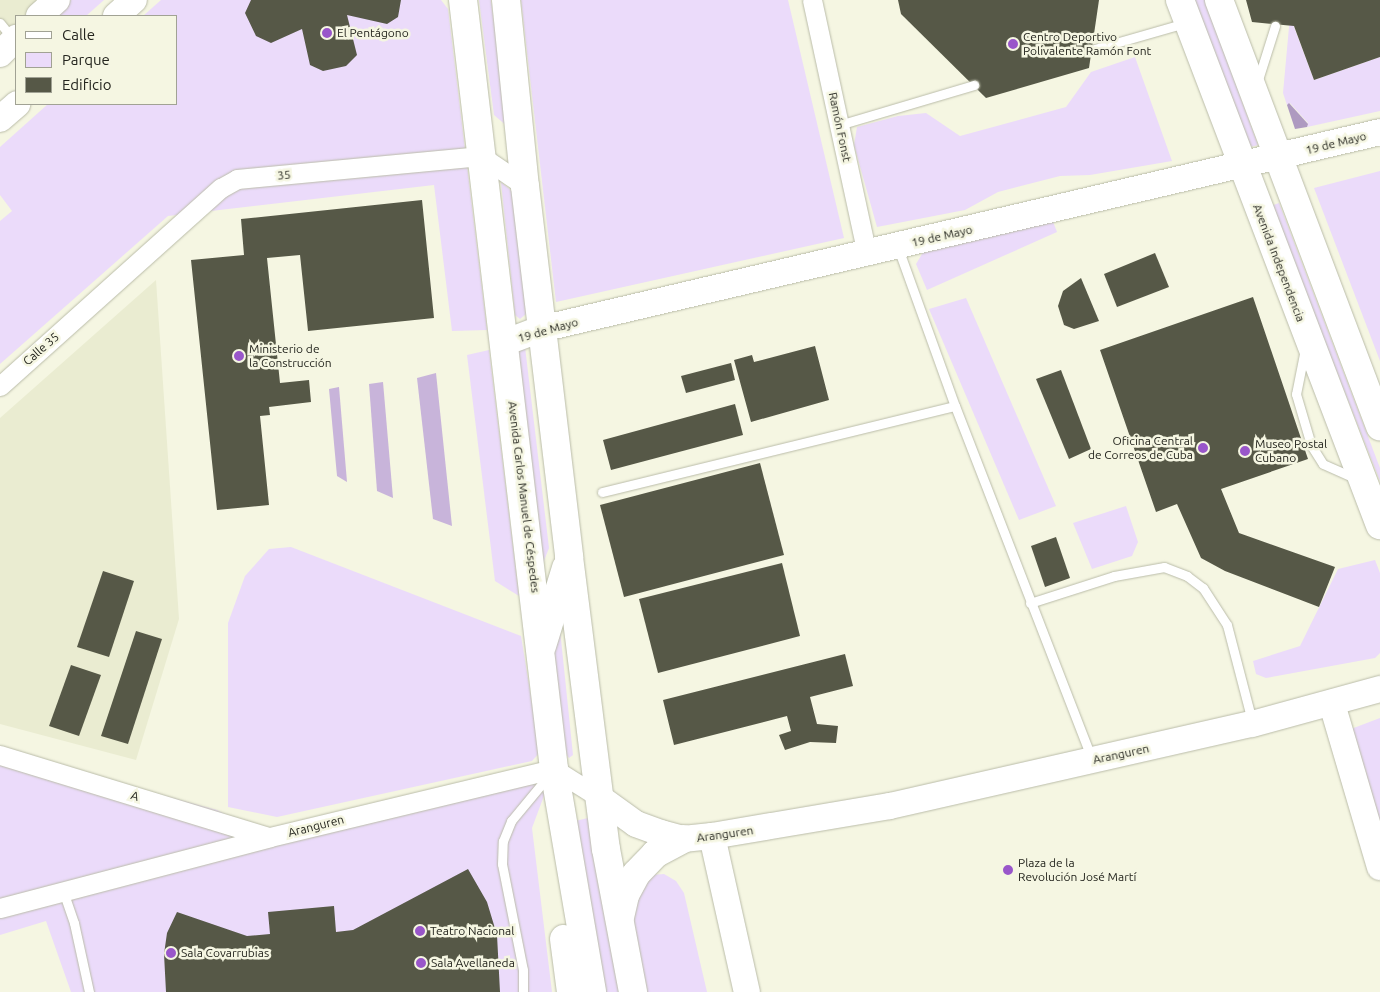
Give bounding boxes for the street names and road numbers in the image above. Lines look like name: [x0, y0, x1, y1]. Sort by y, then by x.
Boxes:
street label: Ramón Fonst: [826, 91, 854, 163]
street label: 19 de Mayo: [1304, 129, 1368, 157]
street label: 35: [277, 167, 291, 183]
street label: Avenida Independencia: [1250, 202, 1308, 324]
street label: 19 de Mayo: [910, 222, 974, 250]
street label: 19 de Mayo: [516, 315, 580, 345]
street label: Calle 35: [20, 330, 62, 368]
street label: Avenida Carlos Manuel de Céspedes: [505, 400, 543, 594]
street label: Aranguren: [1092, 741, 1150, 767]
street label: A: [129, 788, 141, 804]
street label: Aranguren: [287, 812, 345, 840]
street label: Aranguren: [696, 823, 754, 845]

